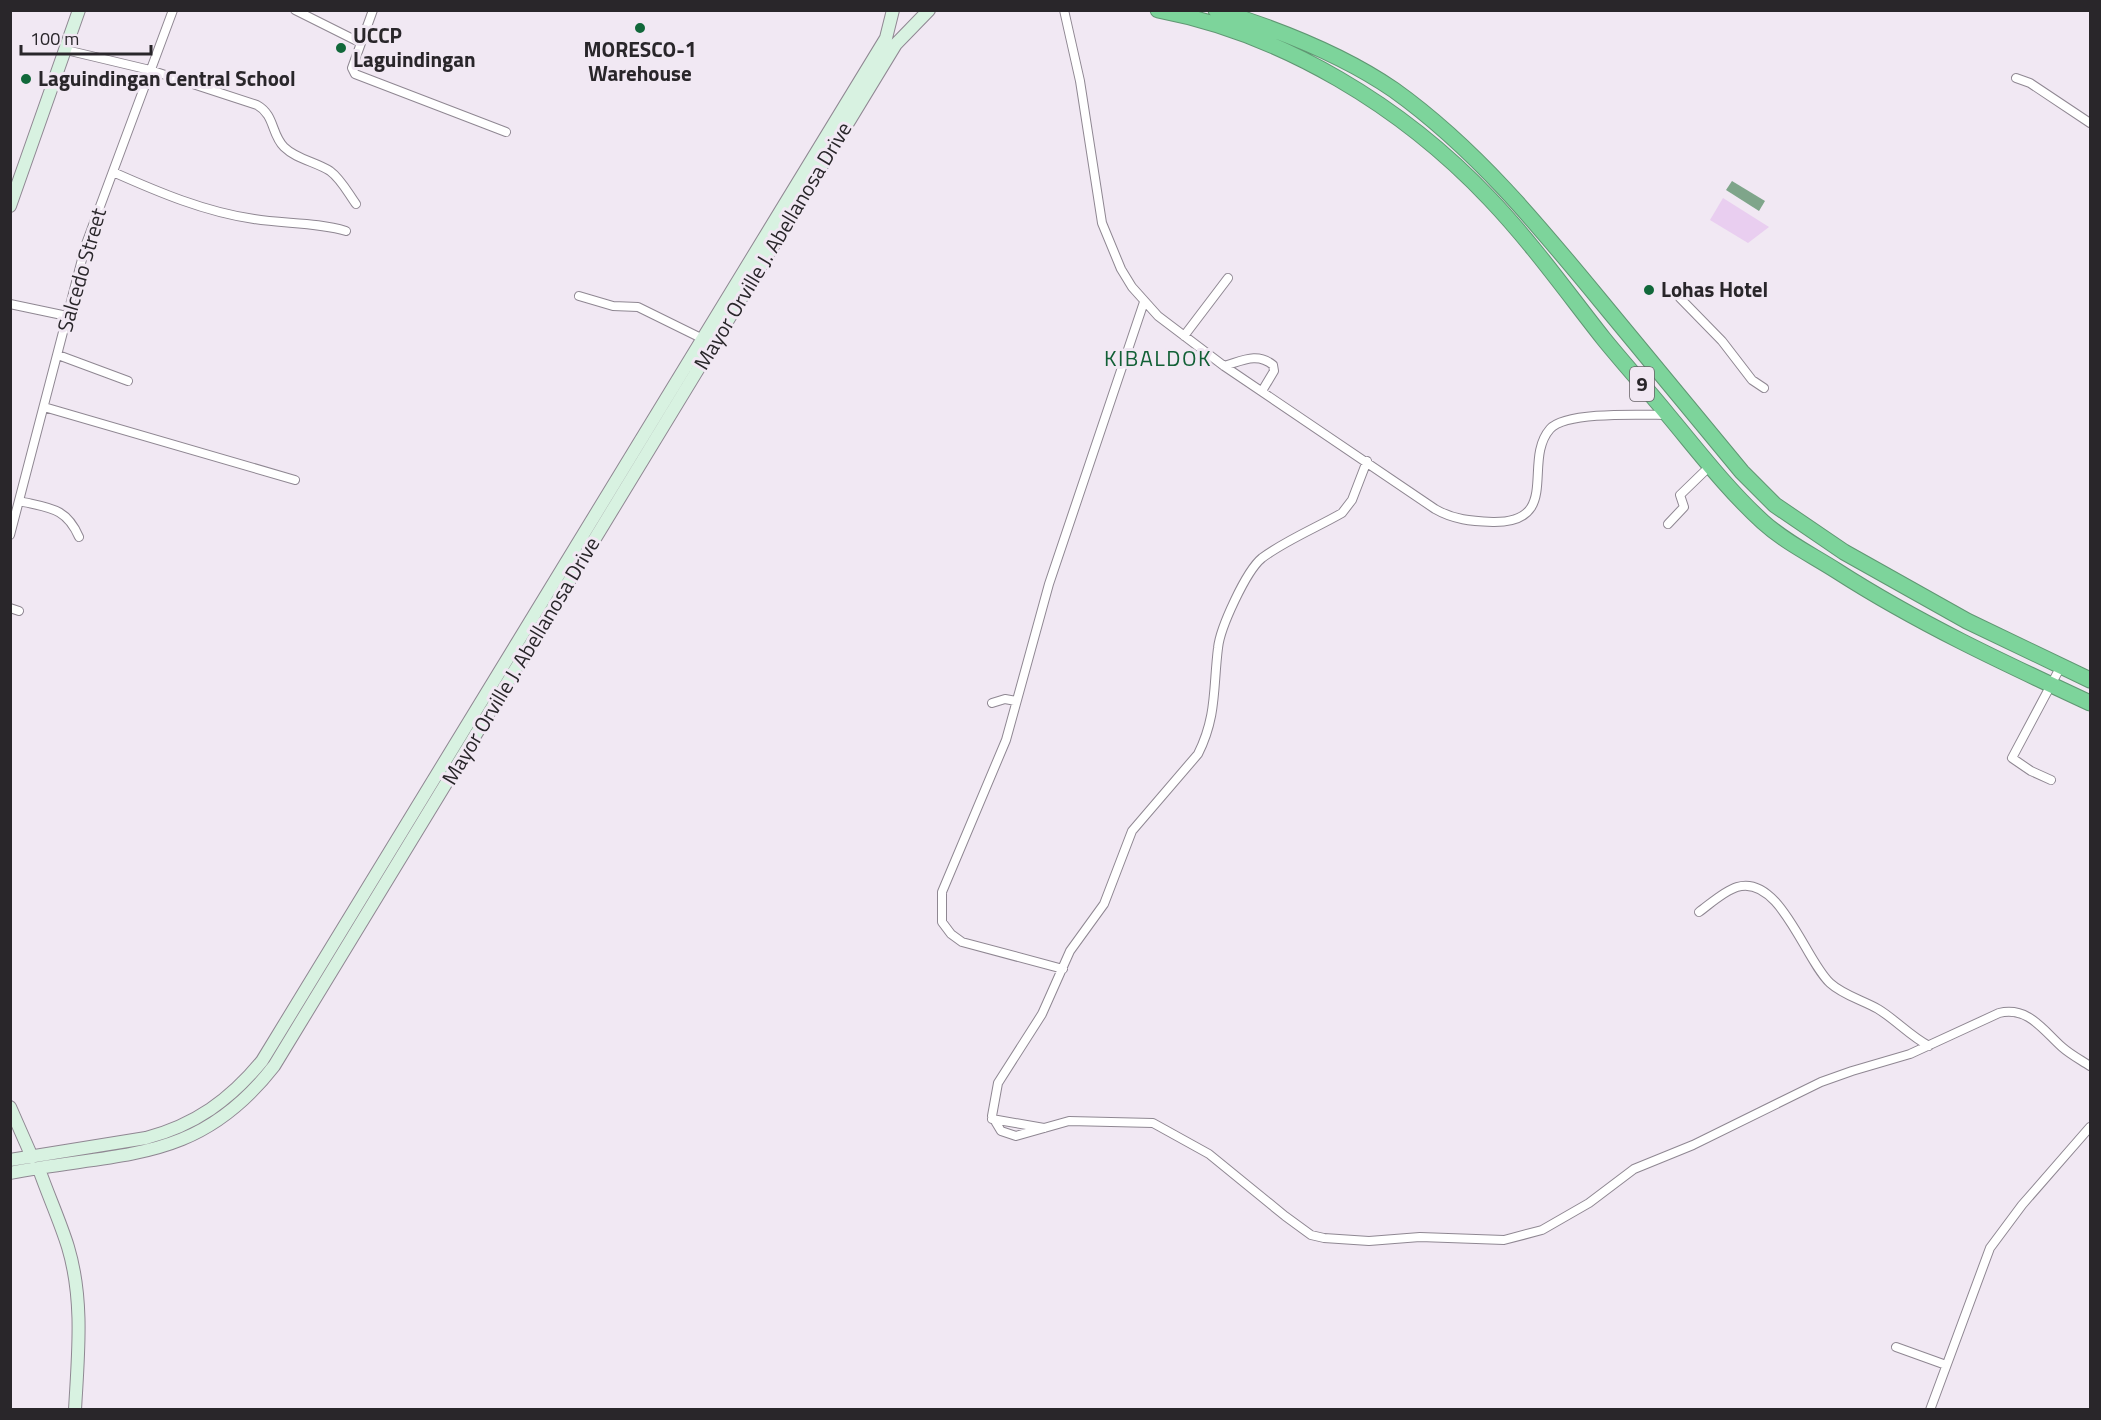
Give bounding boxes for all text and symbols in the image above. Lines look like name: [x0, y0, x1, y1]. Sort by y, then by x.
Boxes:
scale bar: [21, 18, 152, 56]
place label: UCCP Laguindingan: [353, 19, 476, 75]
marker: MORESCO-1 Warehouse: [633, 21, 647, 35]
text: 100 m: [30, 25, 79, 52]
place label: MORESCO-1 Warehouse: [583, 33, 697, 89]
marker: UCCP Laguindingan: [334, 41, 348, 55]
place label: Laguindingan Central School: [38, 62, 296, 94]
marker: Laguindingan Central School: [19, 72, 33, 86]
street label: Mayor Orville J. Abellanosa Drive: [685, 115, 859, 376]
street label: Salcedo Street: [48, 204, 114, 335]
place label: Lohas Hotel: [1661, 273, 1768, 305]
marker: Lohas Hotel: [1642, 283, 1656, 297]
district label: KIBALDOK: [1104, 341, 1212, 375]
road number: 9: [1630, 367, 1654, 401]
street label: Mayor Orville J. Abellanosa Drive: [433, 530, 607, 791]

